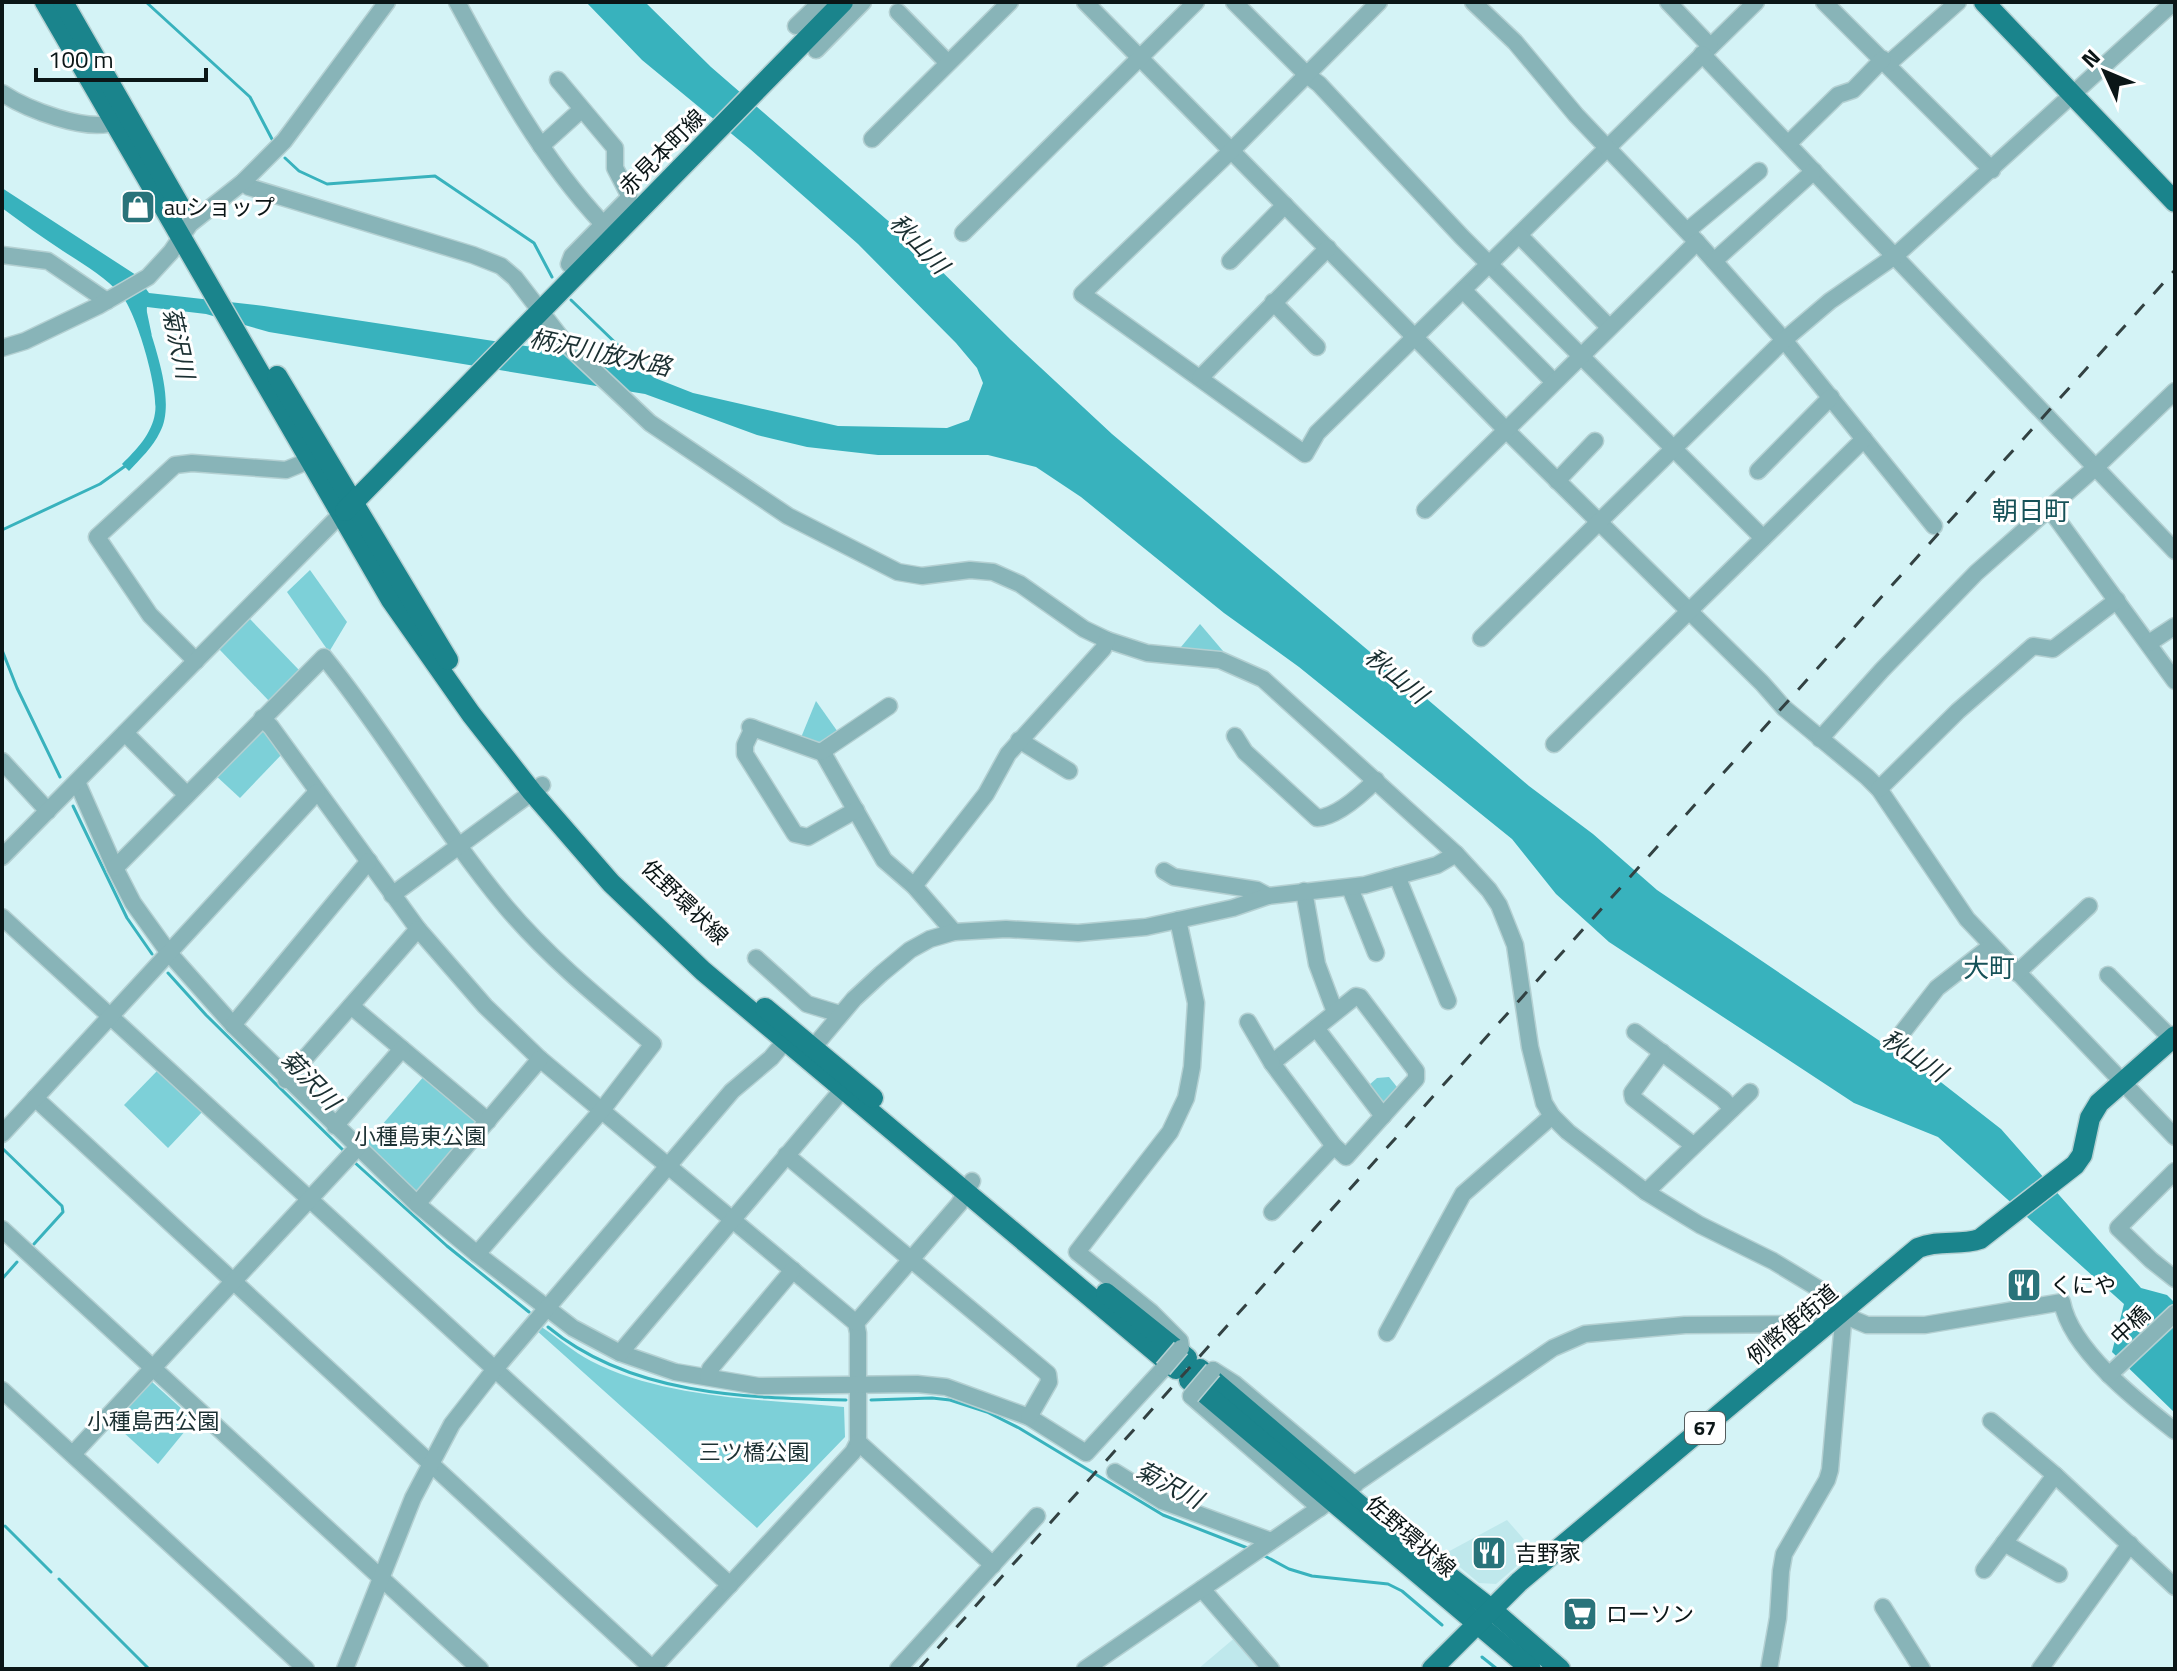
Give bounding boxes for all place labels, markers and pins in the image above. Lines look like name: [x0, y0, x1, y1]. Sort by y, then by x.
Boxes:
shop icon: auショップ: [119, 188, 157, 226]
place label: auショップ: [164, 190, 275, 224]
restaurant icon: くにや: [2005, 1266, 2043, 1304]
place label: くにや: [2050, 1268, 2116, 1302]
restaurant icon: 吉野家: [1470, 1534, 1508, 1572]
place label: 吉野家: [1515, 1536, 1581, 1570]
supermarket icon: ローソン: [1561, 1595, 1599, 1633]
place label: ローソン: [1606, 1597, 1694, 1631]

